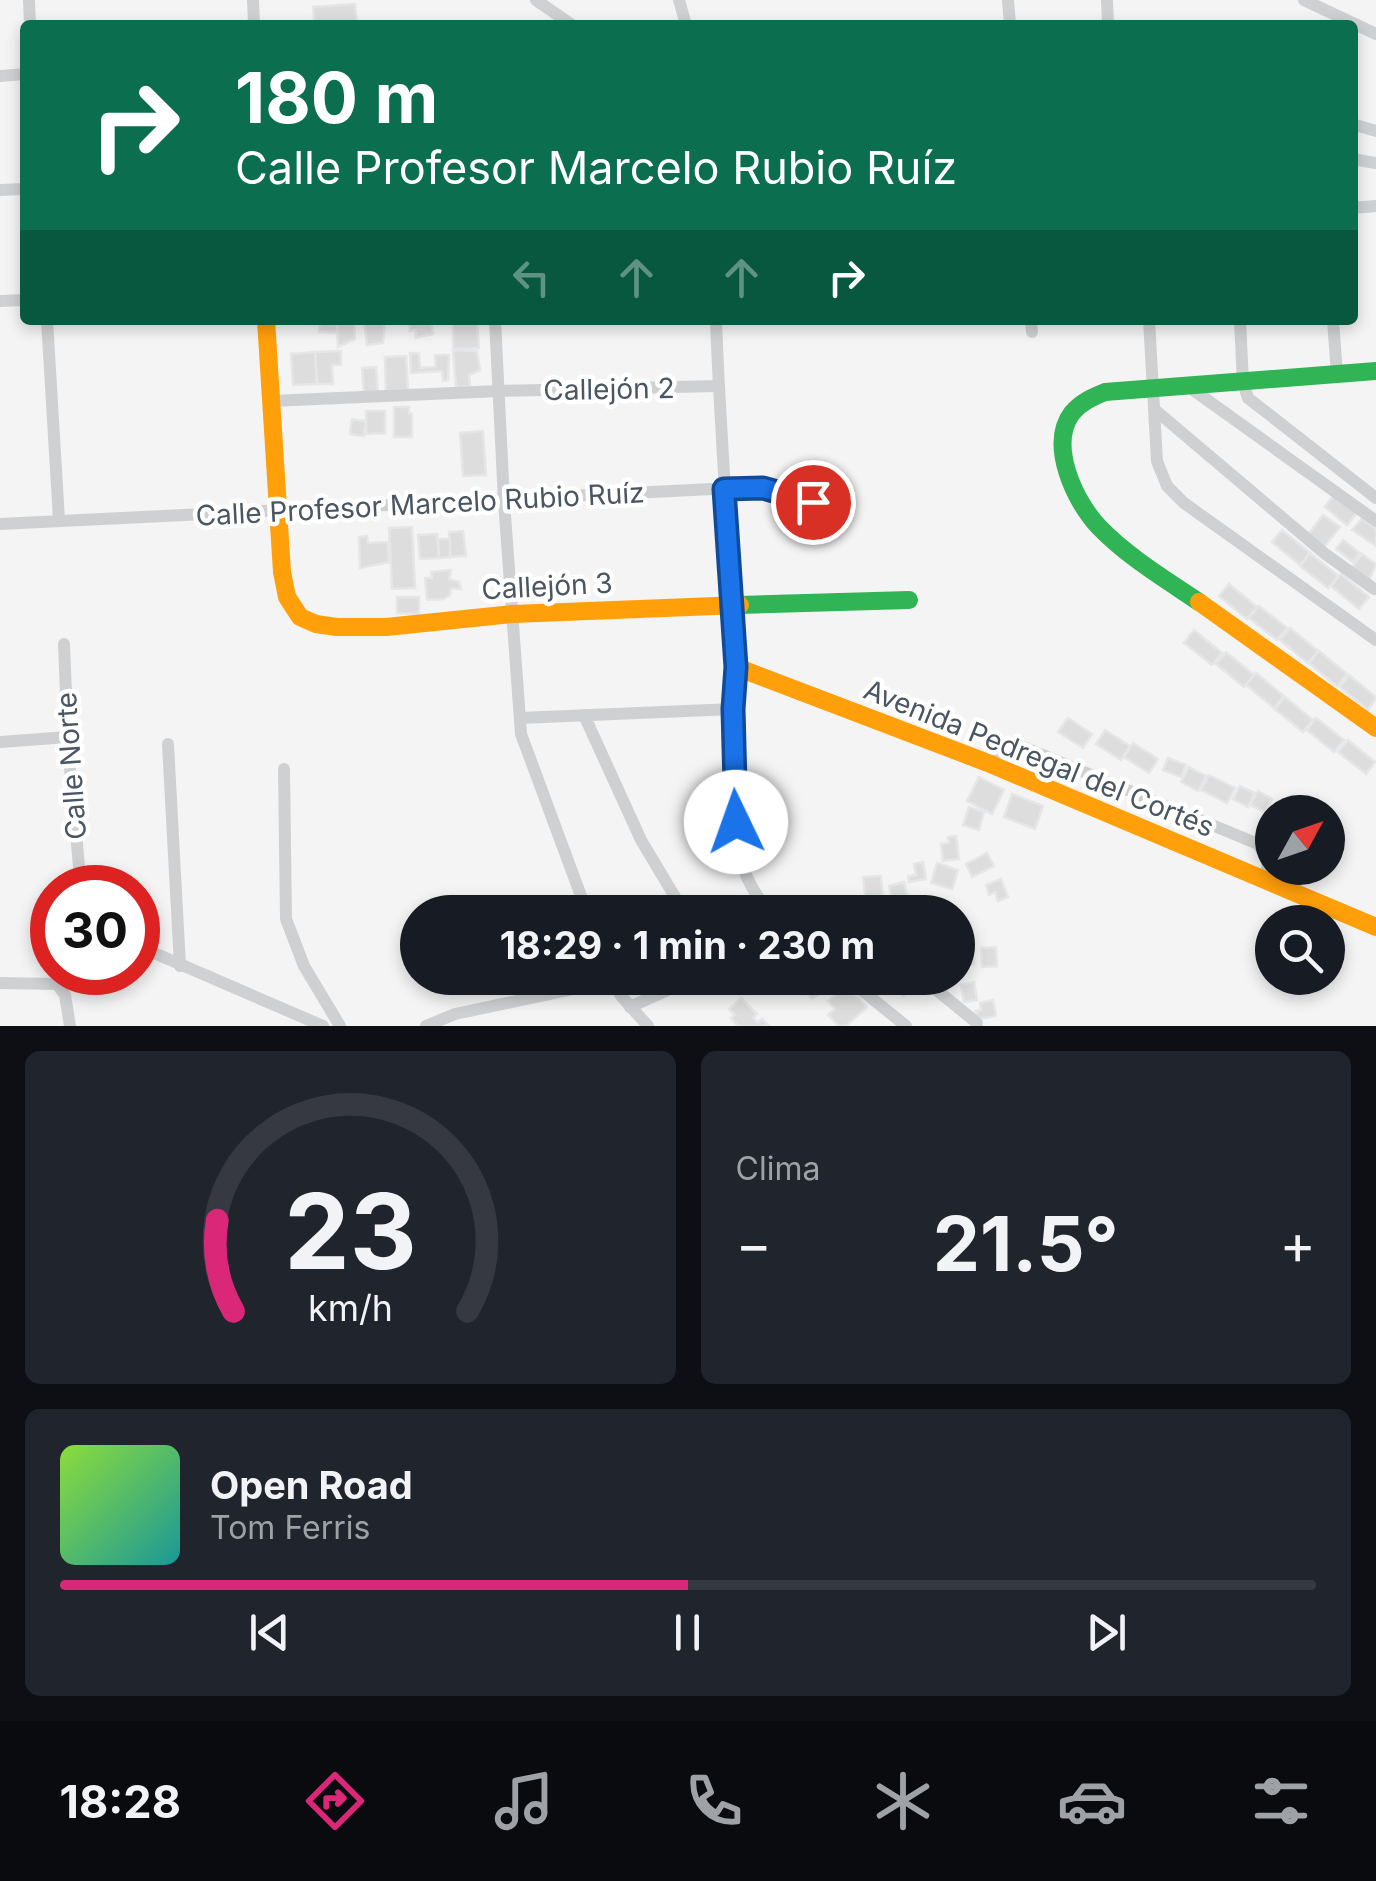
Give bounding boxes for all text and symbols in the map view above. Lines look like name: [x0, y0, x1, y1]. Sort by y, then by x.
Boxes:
text: 180 m: [235, 55, 438, 140]
icon: right: [70, 60, 200, 190]
text: Calle Profesor Marcelo Rubio Ruíz: [235, 140, 957, 195]
icon: left: [504, 250, 559, 305]
icon: ahead: [609, 250, 664, 305]
icon: ahead: [714, 250, 769, 305]
icon: right: [819, 250, 874, 305]
street label: Callejón 2: [543, 371, 675, 407]
pin: [771, 460, 856, 545]
street label: Calle Profesor Marcelo Rubio Ruíz: [195, 475, 645, 533]
icon: arrive: [786, 475, 841, 530]
street label: Callejón 3: [481, 566, 613, 606]
street label: Avenida Pedregal del Cortés: [859, 672, 1219, 844]
street label: Calle Norte: [49, 691, 93, 841]
position arrow: [684, 770, 788, 874]
north arrow: [1255, 795, 1345, 885]
map controls: [1255, 795, 1345, 995]
speed limit sign: 30: [30, 865, 160, 995]
button: search: [1255, 905, 1345, 995]
text: 18:29 · 1 min · 230 m: [500, 922, 875, 968]
text: Clima: [736, 1149, 820, 1188]
text: 23: [284, 1168, 417, 1294]
text: 21.5°: [933, 1198, 1119, 1289]
text: −: [736, 1211, 772, 1277]
text: +: [1280, 1211, 1316, 1277]
text: km/h: [308, 1286, 393, 1330]
text: Open Road: [210, 1462, 413, 1508]
text: Tom Ferris: [210, 1508, 370, 1547]
icon: previous: [242, 1605, 297, 1660]
icon: pause: [660, 1605, 715, 1660]
icon: next: [1079, 1605, 1134, 1660]
icon: directions: [300, 1766, 370, 1836]
icon: music: [489, 1766, 559, 1836]
icon: phone: [679, 1766, 749, 1836]
icon: climate: [868, 1766, 938, 1836]
icon: car: [1057, 1766, 1127, 1836]
icon: filters: [1246, 1766, 1316, 1836]
text: 18:28: [60, 1774, 181, 1829]

